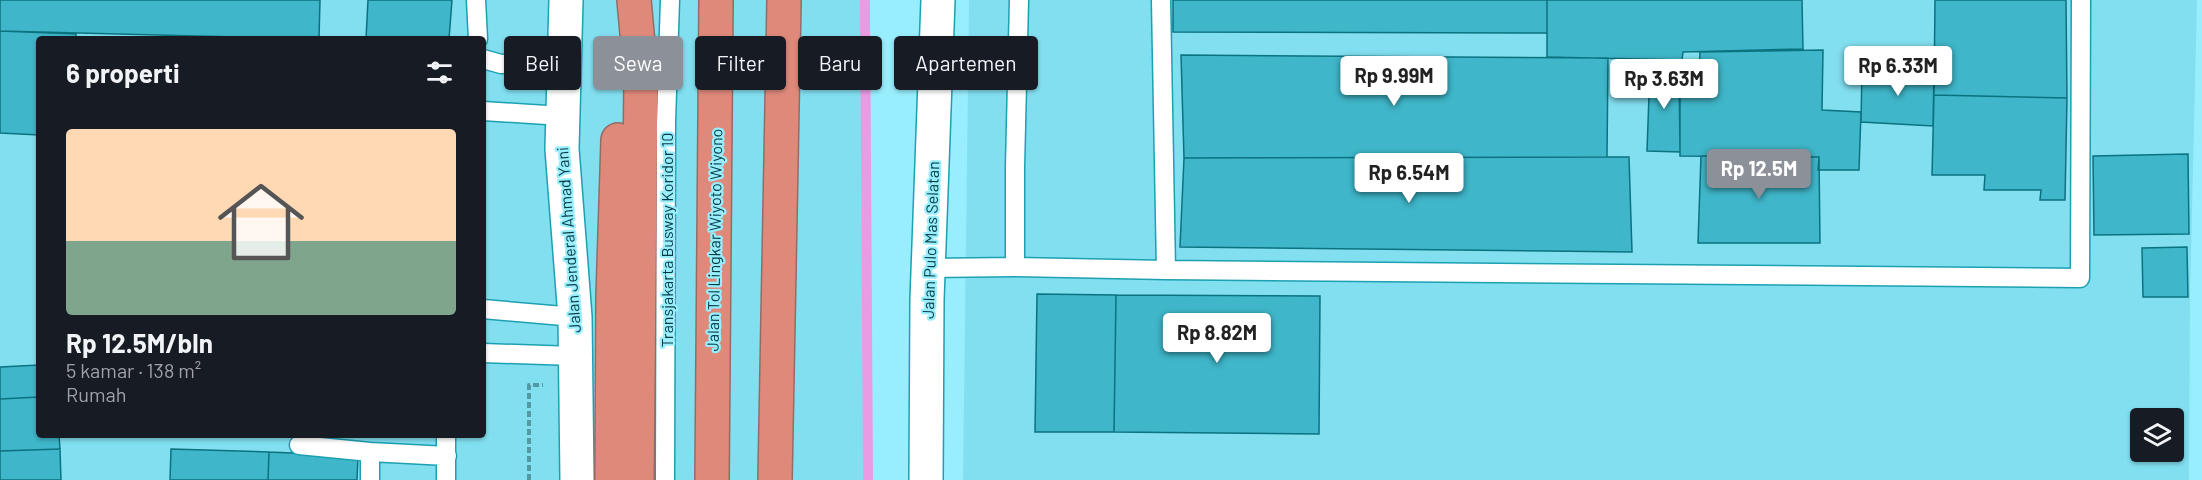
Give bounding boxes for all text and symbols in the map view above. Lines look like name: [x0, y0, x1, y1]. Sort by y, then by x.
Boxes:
chip: Beli: [504, 36, 581, 90]
chip: Sewa: [593, 36, 683, 90]
chip: Filter: [695, 36, 786, 90]
chip: Baru: [798, 36, 882, 90]
chip: Apartemen: [894, 36, 1038, 90]
pin: Rp 6.33M: [1836, 46, 1960, 97]
text: Rp 6.33M: [1858, 53, 1938, 77]
icon: filters: [423, 56, 456, 89]
pin: Rp 9.99M: [1332, 56, 1456, 107]
text: 6 properti: [66, 57, 180, 88]
pin: Rp 3.63M: [1602, 59, 1726, 110]
text: Rp 9.99M: [1354, 63, 1434, 87]
text: Rp 3.63M: [1624, 66, 1704, 90]
street label: Jalan Tol Lingkar Wiyoto Wiyono: [703, 129, 725, 351]
street label: Transjakarta Busway Koridor 10: [657, 133, 676, 347]
street label: Jalan Jenderal Ahmad Yani: [552, 146, 584, 334]
pin: Rp 12.5M: [1697, 149, 1821, 200]
pin: Rp 6.54M: [1347, 153, 1471, 204]
text: Rp 12.5M: [1721, 156, 1797, 180]
text: Rp 6.54M: [1369, 160, 1449, 184]
street label: Jalan Pulo Mas Selatan: [918, 161, 942, 319]
icon: home: [207, 168, 315, 276]
pin: Rp 8.82M: [1155, 313, 1279, 364]
text: Rp 8.82M: [1177, 320, 1257, 344]
text: Rp 12.5M/bln: [66, 327, 213, 358]
text: 5 kamar · 138 m²: [66, 358, 201, 382]
text: Rumah: [66, 382, 127, 406]
map controls: [2130, 408, 2184, 462]
button: layers: [2130, 408, 2184, 462]

